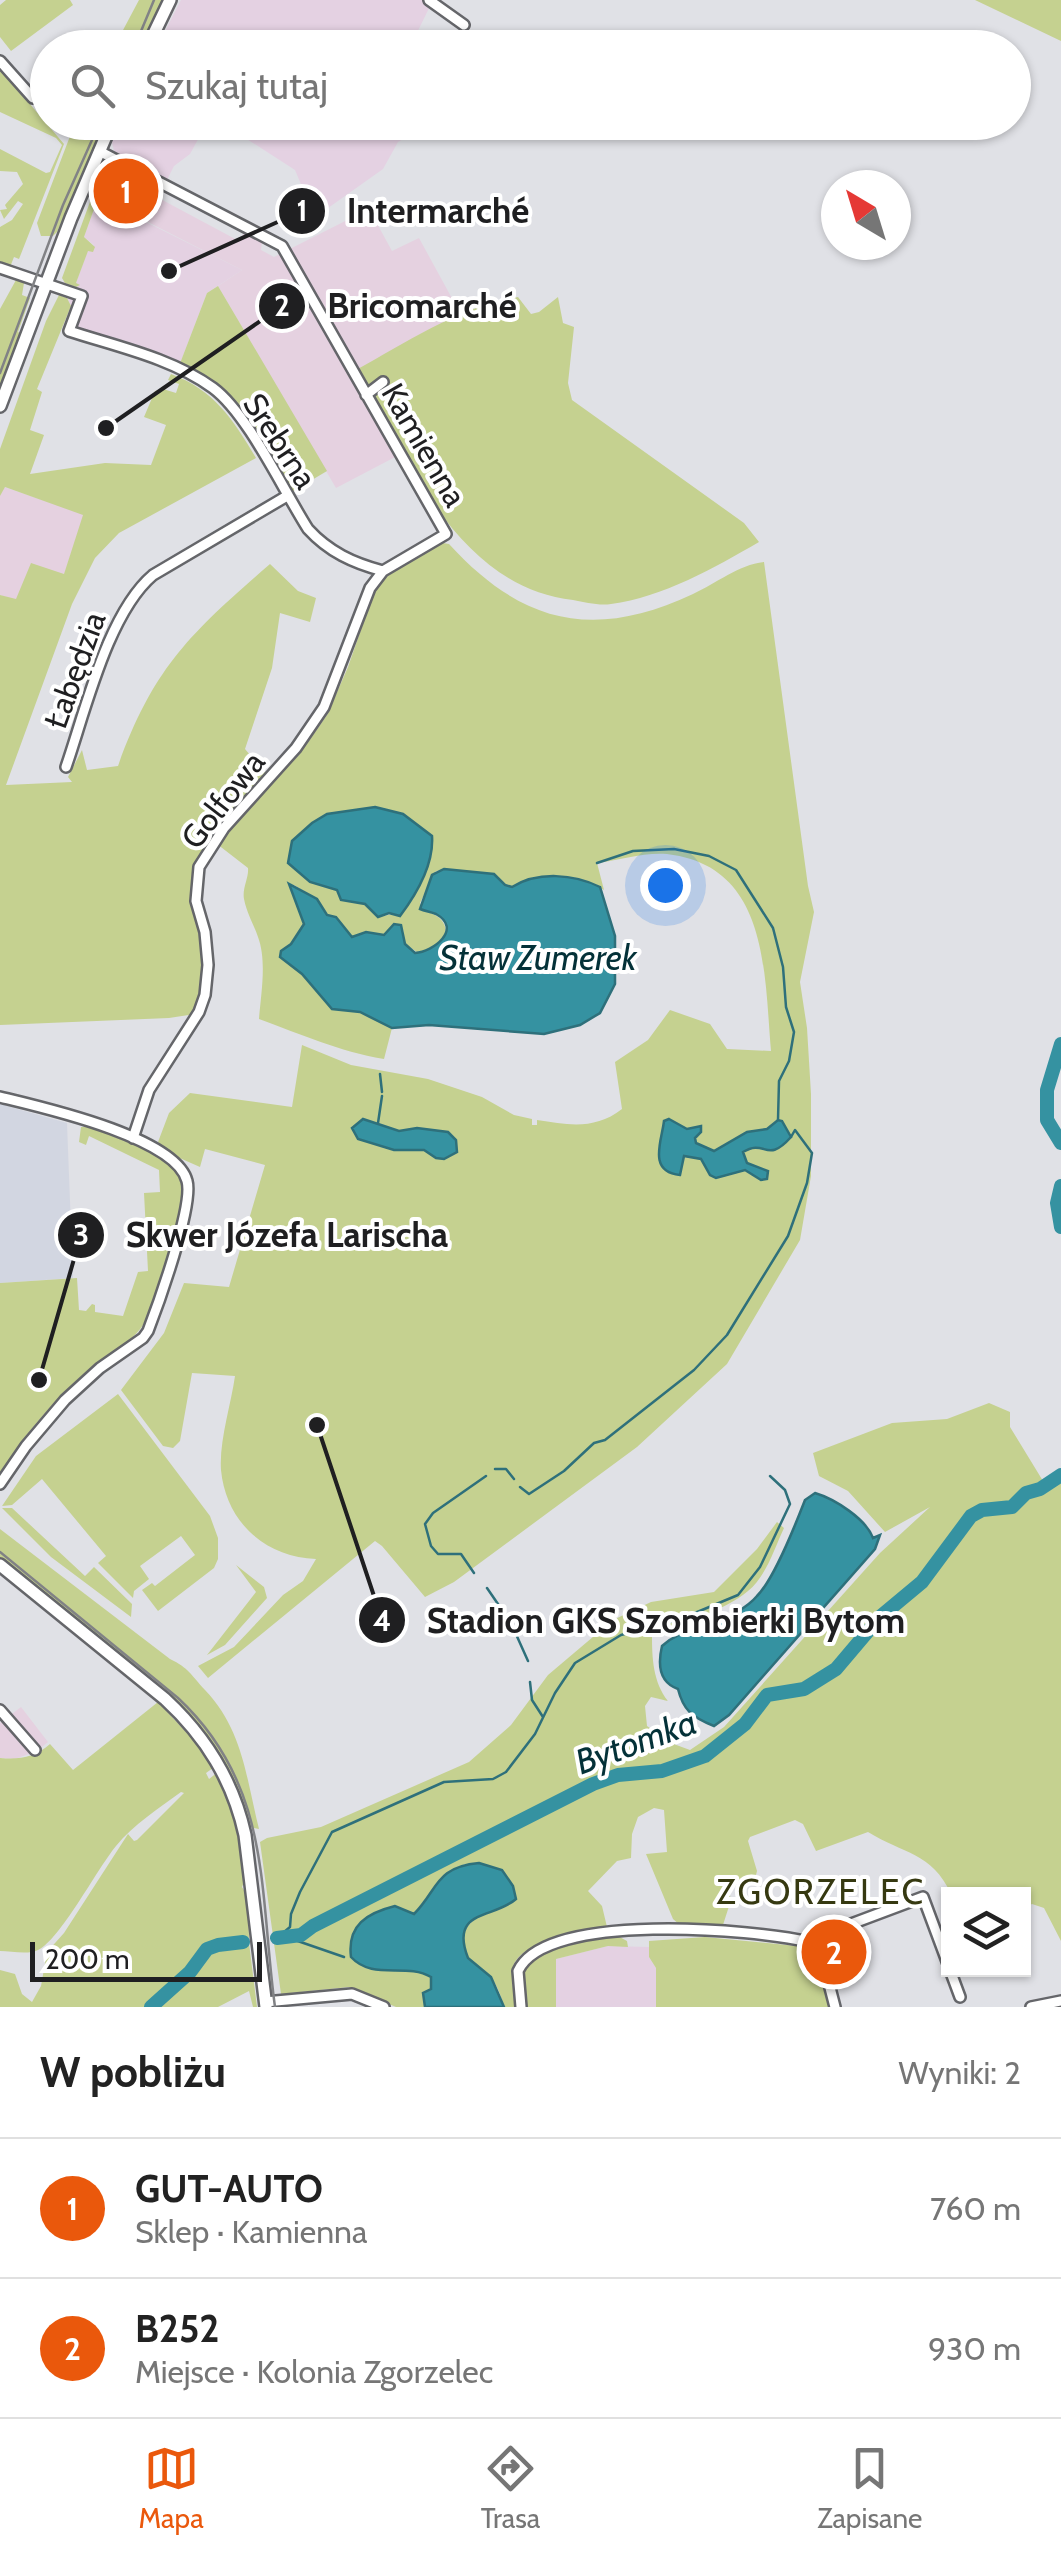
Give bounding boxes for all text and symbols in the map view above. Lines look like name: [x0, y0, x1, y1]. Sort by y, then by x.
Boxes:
search box: [30, 30, 1031, 140]
icon: search: [65, 58, 120, 113]
text: Szukaj tutaj: [145, 62, 328, 109]
pin: 1: [94, 154, 158, 228]
north arrow: [821, 170, 911, 260]
callout: Intermarché: [277, 178, 549, 243]
text: Intermarché: [347, 189, 529, 232]
text: 1: [296, 192, 308, 229]
callout: Bricomarché: [257, 273, 537, 338]
text: Bricomarché: [327, 284, 517, 327]
text: 2: [274, 287, 290, 324]
street label: Kamienna: [374, 376, 476, 514]
street label: Srebrna: [235, 386, 326, 496]
street label: Łabędzia: [36, 606, 114, 733]
street label: Golfowa: [173, 743, 273, 856]
your location: [640, 860, 691, 911]
water label: Staw Zumerek: [439, 936, 638, 979]
callout: Skwer Józefa Larischa: [56, 1202, 468, 1267]
text: Skwer Józefa Larischa: [126, 1213, 449, 1256]
text: 3: [73, 1216, 89, 1253]
callout: Stadion GKS Szombierki Bytom: [357, 1588, 926, 1653]
text: Stadion GKS Szombierki Bytom: [427, 1599, 905, 1642]
text: 4: [373, 1602, 391, 1639]
water label: Bytomka: [569, 1700, 702, 1783]
district label: ZGORZELEC: [716, 1870, 926, 1913]
map controls: [941, 1887, 1031, 1977]
button: layers: [941, 1887, 1031, 1977]
pin: 2: [802, 1914, 866, 1990]
scale bar: [30, 1937, 262, 1982]
text: 200 m: [45, 1942, 130, 1976]
text: W pobliżu: [40, 2046, 226, 2098]
text: Wyniki: 2: [898, 2053, 1021, 2092]
text: GUT-AUTO: [135, 2165, 323, 2212]
text: 1: [67, 2189, 78, 2228]
text: 760 m: [930, 2189, 1021, 2228]
text: Sklep · Kamienna: [135, 2212, 367, 2251]
text: B252: [135, 2305, 219, 2352]
text: 2: [64, 2329, 81, 2368]
text: 930 m: [928, 2329, 1021, 2368]
text: Miejsce · Kolonia Zgorzelec: [135, 2352, 493, 2391]
tab: Mapa: [139, 2441, 204, 2535]
tab: Trasa: [481, 2441, 540, 2535]
tab: Zapisane: [817, 2441, 922, 2535]

